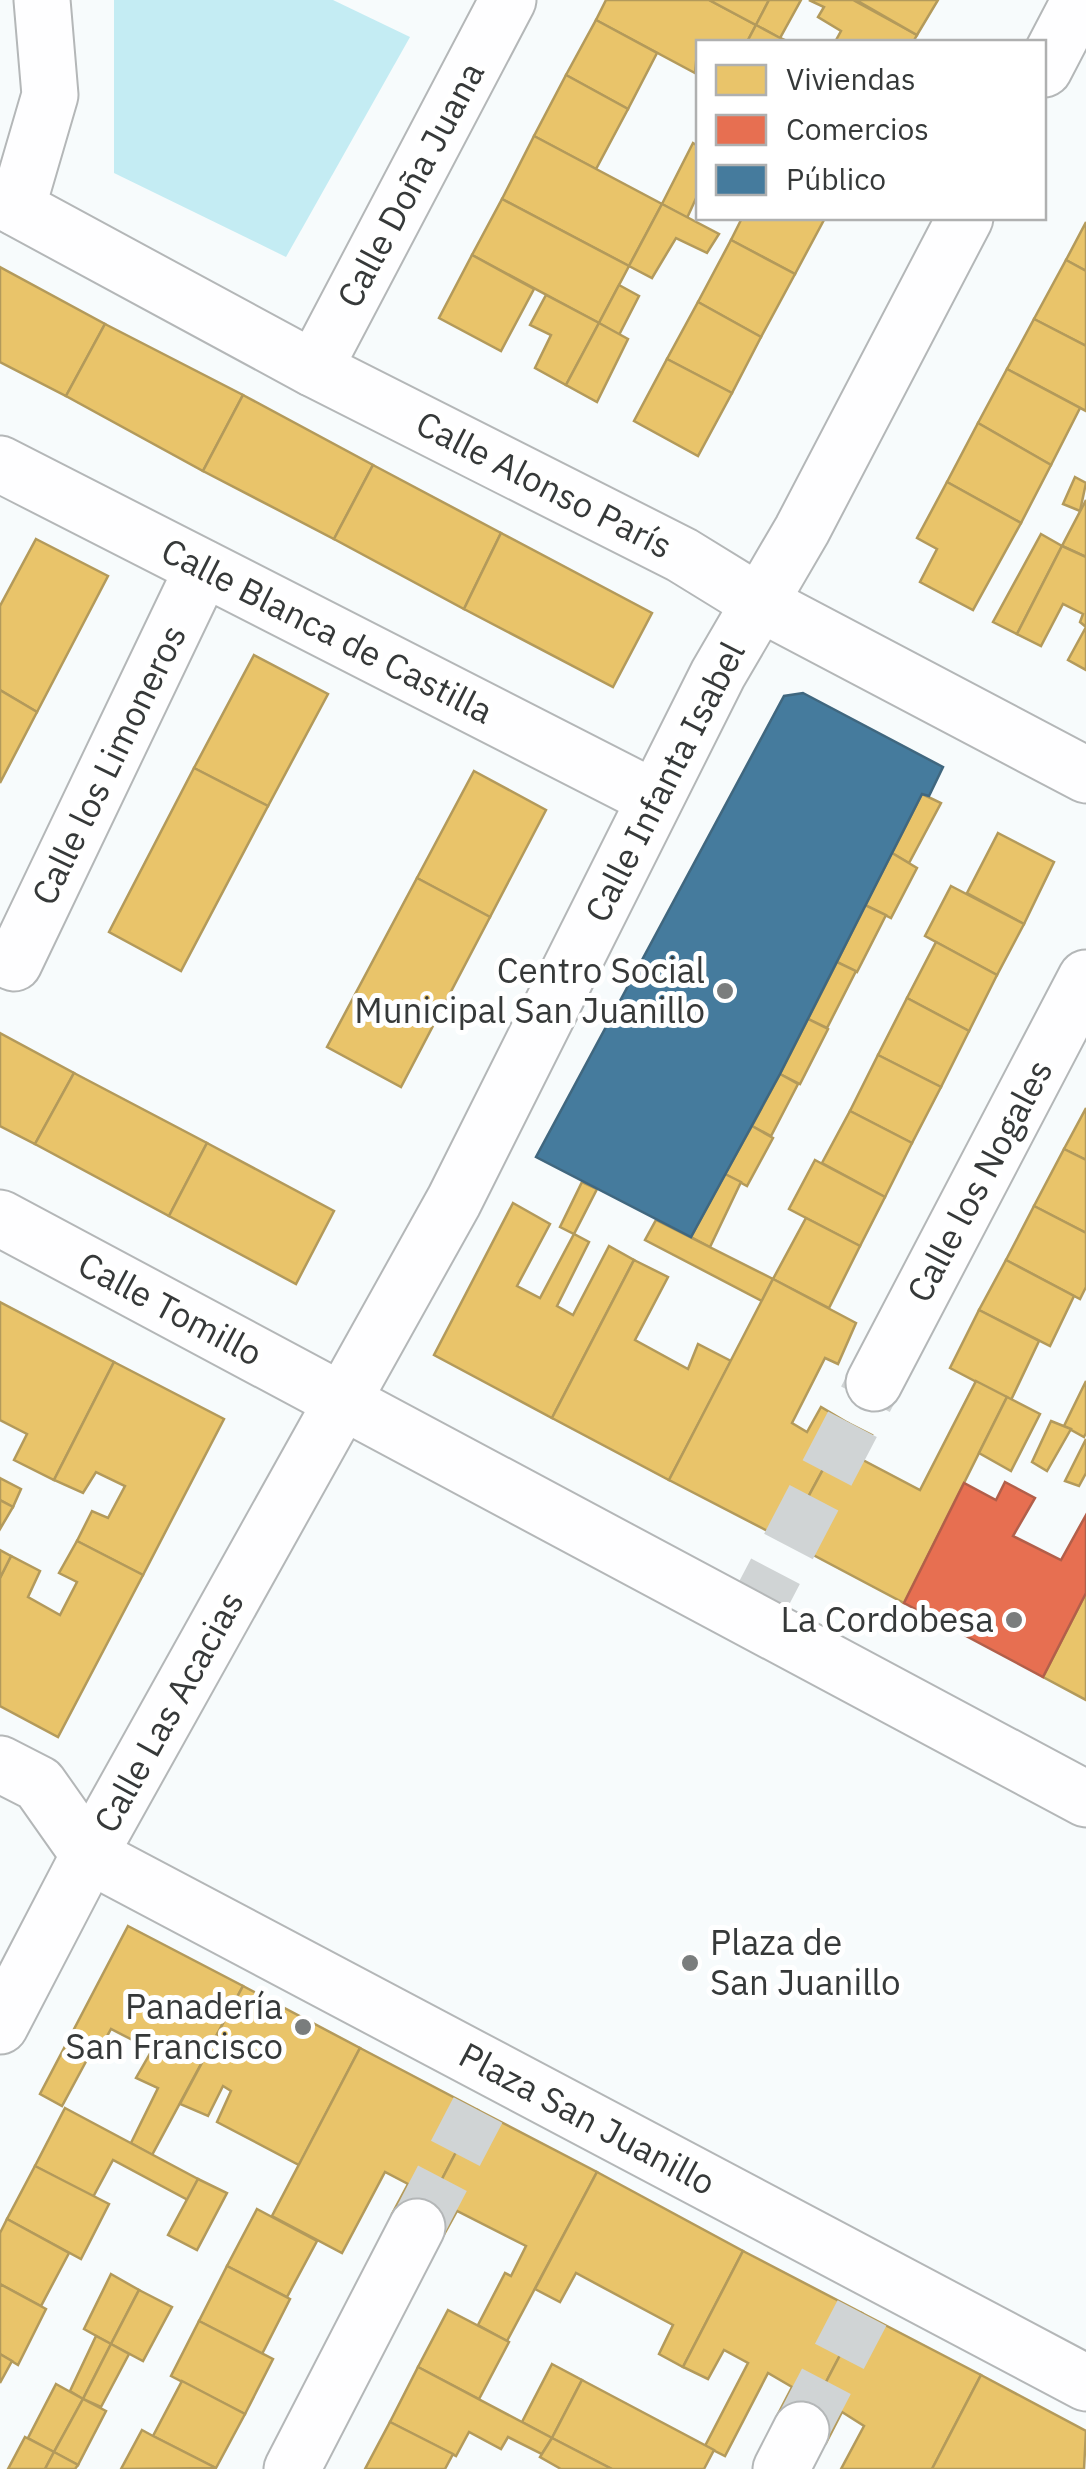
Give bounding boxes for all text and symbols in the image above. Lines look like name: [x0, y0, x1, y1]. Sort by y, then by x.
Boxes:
legend: [696, 40, 1046, 220]
street label: Calle Doña Juana: [326, 54, 494, 315]
text: Viviendas: [786, 59, 916, 98]
text: Comercios: [786, 109, 929, 148]
text: Público: [786, 159, 886, 198]
street label: Calle Alonso París: [409, 400, 680, 568]
street label: Calle Blanca de Castilla: [154, 527, 501, 734]
street label: Calle los Limoneros: [20, 617, 196, 912]
street label: Calle Infanta Isabel: [574, 634, 755, 929]
place label: Centro Social Municipal San Juanillo: [354, 947, 705, 1033]
marker: Centro Social Municipal San Juanillo: [714, 980, 736, 1002]
street label: Calle los Nogales: [896, 1051, 1062, 1310]
street label: Calle Tomillo: [71, 1240, 270, 1376]
street label: Calle Las Acacias: [83, 1583, 253, 1840]
place label: La Cordobesa: [780, 1596, 994, 1642]
marker: La Cordobesa: [1003, 1609, 1025, 1631]
place label: Plaza de San Juanillo: [710, 1919, 901, 2005]
marker: Plaza de San Juanillo: [679, 1952, 701, 1974]
place label: Panadería San Francisco: [65, 1983, 283, 2069]
marker: Panadería San Francisco: [292, 2016, 314, 2038]
street label: Plaza San Juanillo: [452, 2031, 723, 2205]

